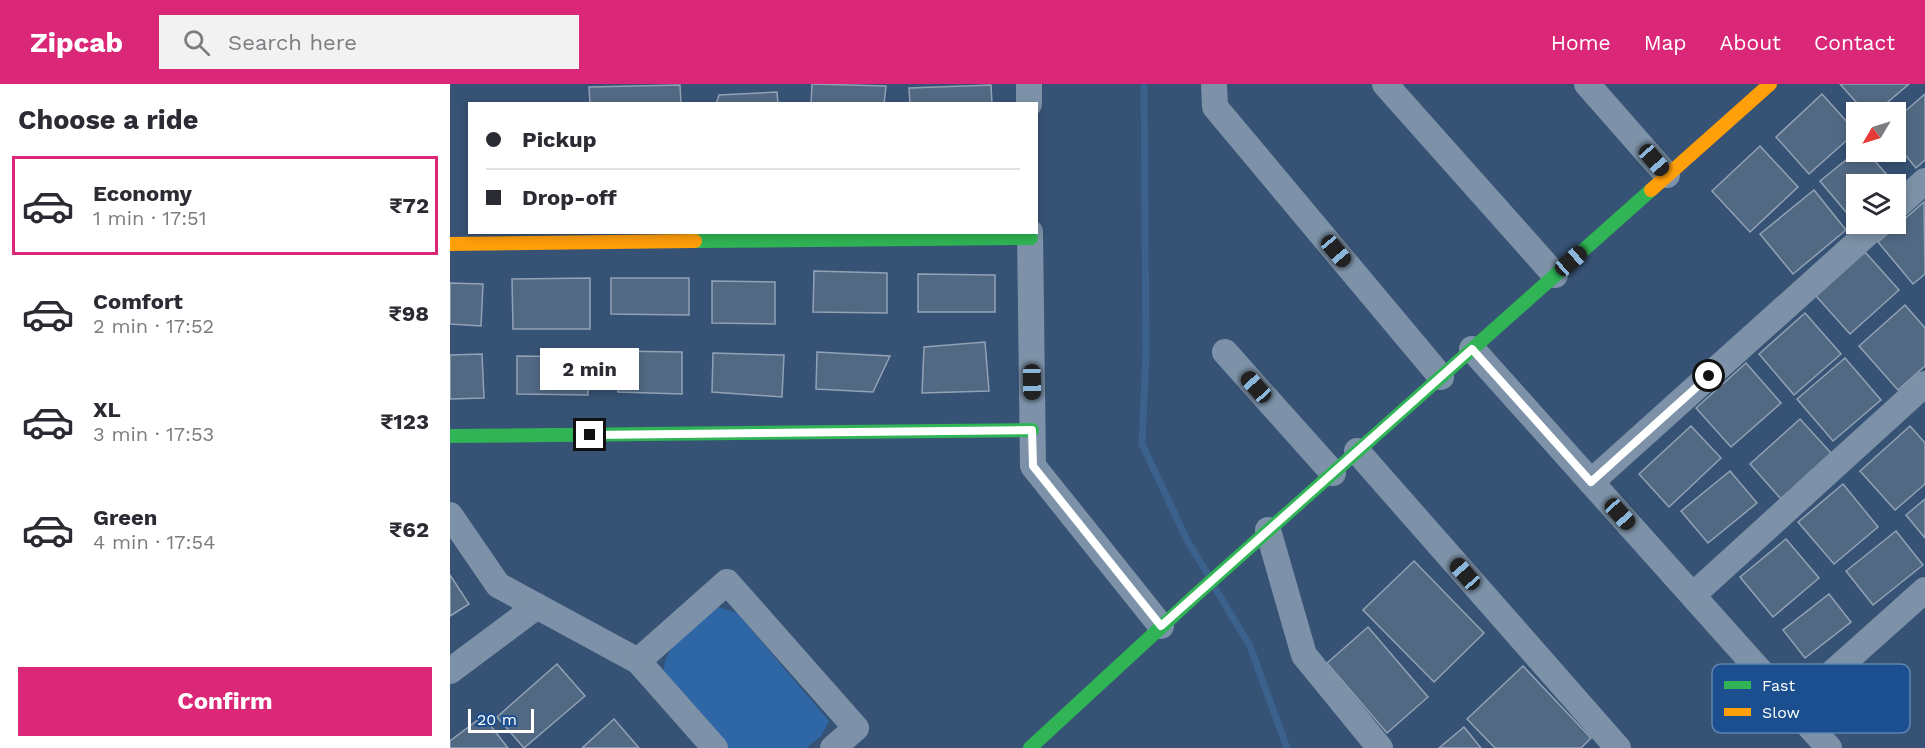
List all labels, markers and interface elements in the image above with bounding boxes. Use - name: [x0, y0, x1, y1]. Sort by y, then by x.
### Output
- search box: [159, 15, 579, 69]
- text: Zipcab: [30, 26, 123, 59]
- icon: search: [180, 26, 213, 59]
- text: Search here: [228, 30, 357, 55]
- text: Home: [1551, 30, 1611, 55]
- text: Map: [1644, 30, 1687, 55]
- text: About: [1720, 30, 1781, 55]
- text: Contact: [1814, 30, 1895, 55]
- north arrow: [1846, 102, 1906, 162]
- map controls: [1846, 102, 1906, 234]
- text: Choose a ride: [18, 104, 198, 136]
- text: Pickup: [522, 127, 597, 152]
- car: [1635, 141, 1673, 179]
- button: layers: [1846, 174, 1906, 234]
- icon: car: [21, 179, 75, 233]
- text: Economy: [93, 181, 192, 206]
- text: Drop-off: [522, 185, 617, 210]
- text: ₹72: [389, 193, 429, 218]
- text: 1 min · 17:51: [93, 206, 207, 230]
- car: [1318, 231, 1354, 271]
- car: [1552, 242, 1590, 280]
- icon: car: [21, 287, 75, 341]
- text: Comfort: [93, 289, 183, 314]
- text: ₹98: [388, 301, 429, 326]
- text: 2 min · 17:52: [93, 314, 214, 338]
- callout: 2 min: [540, 348, 640, 390]
- text: 2 min: [562, 357, 617, 381]
- route start: [1695, 362, 1722, 389]
- car: [1023, 364, 1041, 400]
- car: [1237, 368, 1275, 406]
- icon: car: [21, 395, 75, 449]
- text: XL: [93, 397, 121, 422]
- text: ₹123: [380, 409, 429, 434]
- route end: [576, 421, 603, 448]
- text: 3 min · 17:53: [93, 422, 214, 446]
- car: [1601, 495, 1639, 533]
- icon: car: [21, 503, 75, 557]
- text: Green: [93, 505, 157, 530]
- text: ₹62: [389, 517, 429, 542]
- text: 4 min · 17:54: [93, 530, 215, 554]
- car: [1446, 555, 1484, 593]
- legend: [1712, 664, 1910, 733]
- button: Confirm: [18, 667, 432, 736]
- text: Fast: [1762, 676, 1795, 695]
- text: Slow: [1762, 703, 1800, 722]
- scale bar: [468, 706, 534, 734]
- text: 20 m: [477, 710, 517, 729]

